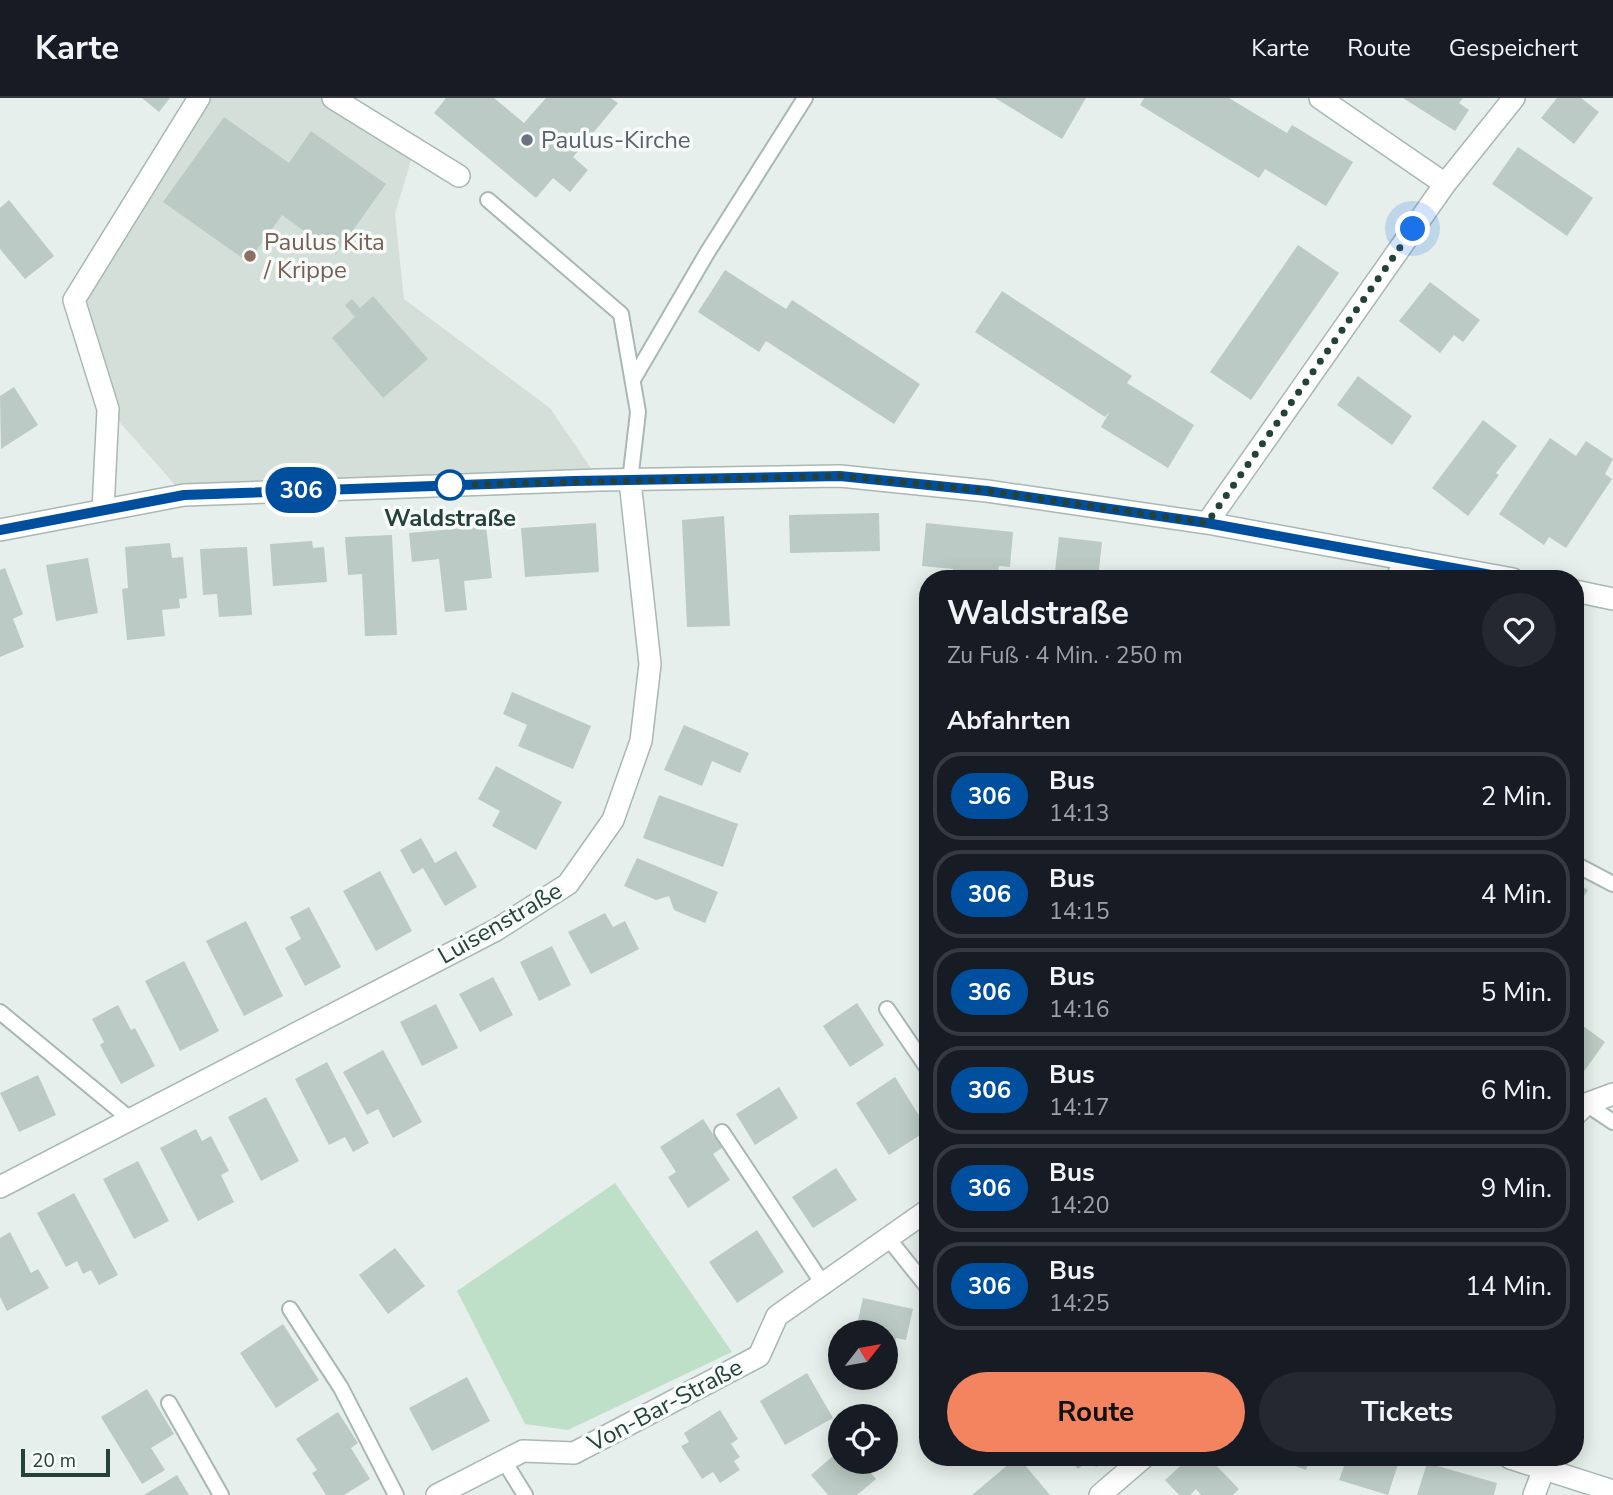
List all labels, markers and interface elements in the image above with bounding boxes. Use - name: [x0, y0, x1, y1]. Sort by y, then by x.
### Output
- text: Karte: [35, 26, 119, 71]
- text: Karte: [1251, 32, 1309, 64]
- text: Route: [1347, 32, 1411, 64]
- text: Gespeichert: [1449, 32, 1578, 64]
- place label: Paulus-Kirche: [541, 124, 691, 156]
- marker: Paulus-Kirche: [519, 132, 535, 148]
- your location: [1395, 211, 1430, 246]
- place label: Paulus Kita / Krippe: [263, 226, 385, 286]
- marker: Paulus Kita / Krippe: [242, 248, 258, 264]
- line badge: 306: [261, 467, 341, 513]
- marker: Waldstraße: [435, 470, 465, 500]
- text: 306: [279, 474, 323, 506]
- place label: Waldstraße: [384, 502, 516, 534]
- text: Waldstraße: [947, 591, 1129, 636]
- button: heart: [1482, 593, 1556, 667]
- text: Zu Fuß · 4 Min. · 250 m: [947, 640, 1183, 671]
- text: Abfahrten: [947, 703, 1071, 738]
- text: Bus: [1049, 763, 1095, 798]
- text: 2 Min.: [1481, 779, 1552, 814]
- text: 306: [968, 780, 1011, 812]
- text: 14:13: [1049, 798, 1109, 829]
- text: Bus: [1049, 861, 1095, 896]
- street label: Luisenstraße: [432, 875, 568, 971]
- text: 4 Min.: [1481, 877, 1552, 912]
- text: 306: [968, 878, 1011, 910]
- text: 14:15: [1049, 896, 1109, 927]
- text: Bus: [1049, 959, 1095, 994]
- text: 5 Min.: [1481, 975, 1552, 1010]
- text: 306: [968, 976, 1011, 1008]
- text: 14:16: [1049, 994, 1109, 1025]
- text: Bus: [1049, 1057, 1095, 1092]
- text: 6 Min.: [1481, 1073, 1552, 1108]
- text: 306: [968, 1074, 1011, 1106]
- text: 14:17: [1049, 1092, 1109, 1123]
- text: Bus: [1049, 1155, 1095, 1190]
- text: 9 Min.: [1481, 1171, 1552, 1206]
- text: 306: [968, 1172, 1011, 1204]
- text: 14:20: [1049, 1190, 1109, 1221]
- text: Bus: [1049, 1253, 1095, 1288]
- text: 14 Min.: [1465, 1269, 1552, 1304]
- text: 306: [968, 1270, 1011, 1302]
- text: 14:25: [1049, 1288, 1109, 1319]
- north arrow: [828, 1320, 898, 1390]
- map controls: [828, 1320, 898, 1474]
- street label: Von-Bar-Straße: [581, 1351, 748, 1460]
- button: Route: [947, 1372, 1245, 1452]
- button: Tickets: [1259, 1372, 1556, 1452]
- button: locate: [828, 1404, 898, 1474]
- scale bar: [21, 1446, 110, 1478]
- text: 20 m: [32, 1448, 76, 1474]

